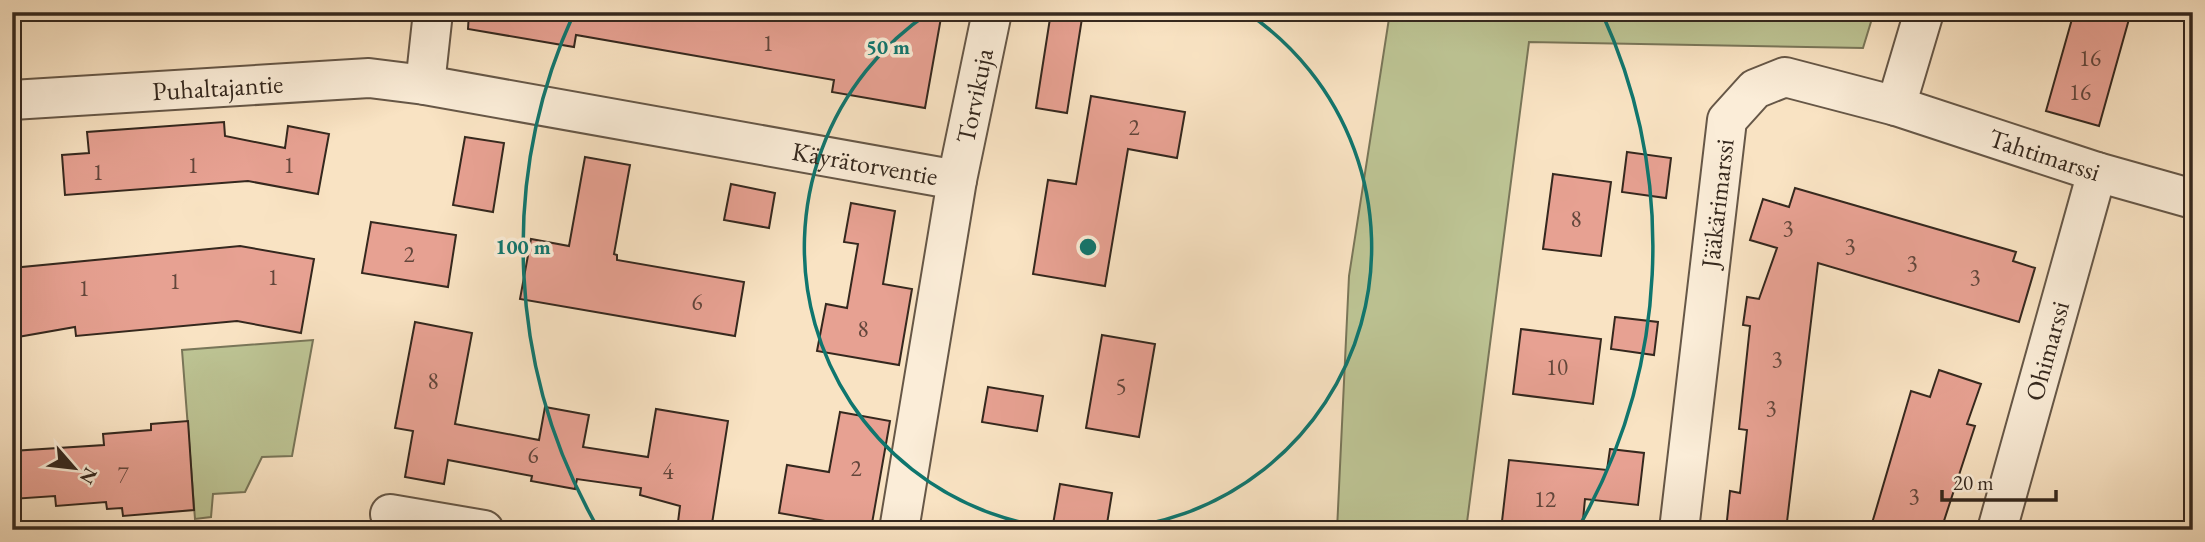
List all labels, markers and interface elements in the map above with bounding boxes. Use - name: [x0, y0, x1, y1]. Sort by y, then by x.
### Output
- house number: 1: [762, 28, 774, 58]
- text: 50 m: [866, 33, 910, 60]
- house number: 16: [2079, 43, 2101, 73]
- street label: Torvikuja: [948, 45, 1001, 146]
- street label: Puhaltajantie: [151, 66, 284, 108]
- house number: 16: [2069, 77, 2091, 107]
- house number: 2: [1128, 112, 1140, 142]
- street label: Tahtimarssi: [1984, 121, 2105, 189]
- street label: Käyrätorventie: [789, 134, 940, 193]
- street label: Jääkärimarssi: [1693, 137, 1742, 272]
- house number: 1: [187, 150, 199, 180]
- house number: 1: [283, 150, 295, 180]
- house number: 1: [92, 157, 104, 187]
- house number: 8: [1570, 204, 1582, 234]
- house number: 3: [1782, 213, 1794, 243]
- house number: 3: [1844, 231, 1856, 261]
- text: 100 m: [495, 233, 551, 260]
- centre of rings: [1076, 235, 1100, 259]
- house number: 2: [403, 239, 415, 269]
- house number: 3: [1906, 248, 1918, 278]
- house number: 1: [267, 262, 279, 292]
- house number: 3: [1969, 262, 1981, 292]
- house number: 1: [169, 266, 181, 296]
- house number: 1: [78, 273, 90, 303]
- house number: 6: [691, 287, 703, 317]
- street label: Ohimarssi: [2017, 297, 2077, 405]
- house number: 8: [857, 314, 869, 344]
- house number: 3: [1771, 344, 1783, 374]
- house number: 10: [1546, 352, 1568, 382]
- house number: 8: [427, 366, 439, 396]
- house number: 5: [1115, 371, 1127, 401]
- house number: 3: [1765, 393, 1777, 423]
- north arrow: [38, 434, 108, 504]
- house number: 6: [527, 440, 539, 470]
- house number: 2: [850, 453, 862, 483]
- house number: 4: [662, 456, 674, 486]
- scale bar: [1942, 458, 2056, 502]
- house number: 7: [117, 460, 129, 490]
- text: N: [74, 463, 103, 489]
- text: 20 m: [1953, 469, 1994, 496]
- house number: 3: [1908, 481, 1920, 511]
- house number: 12: [1534, 484, 1556, 514]

